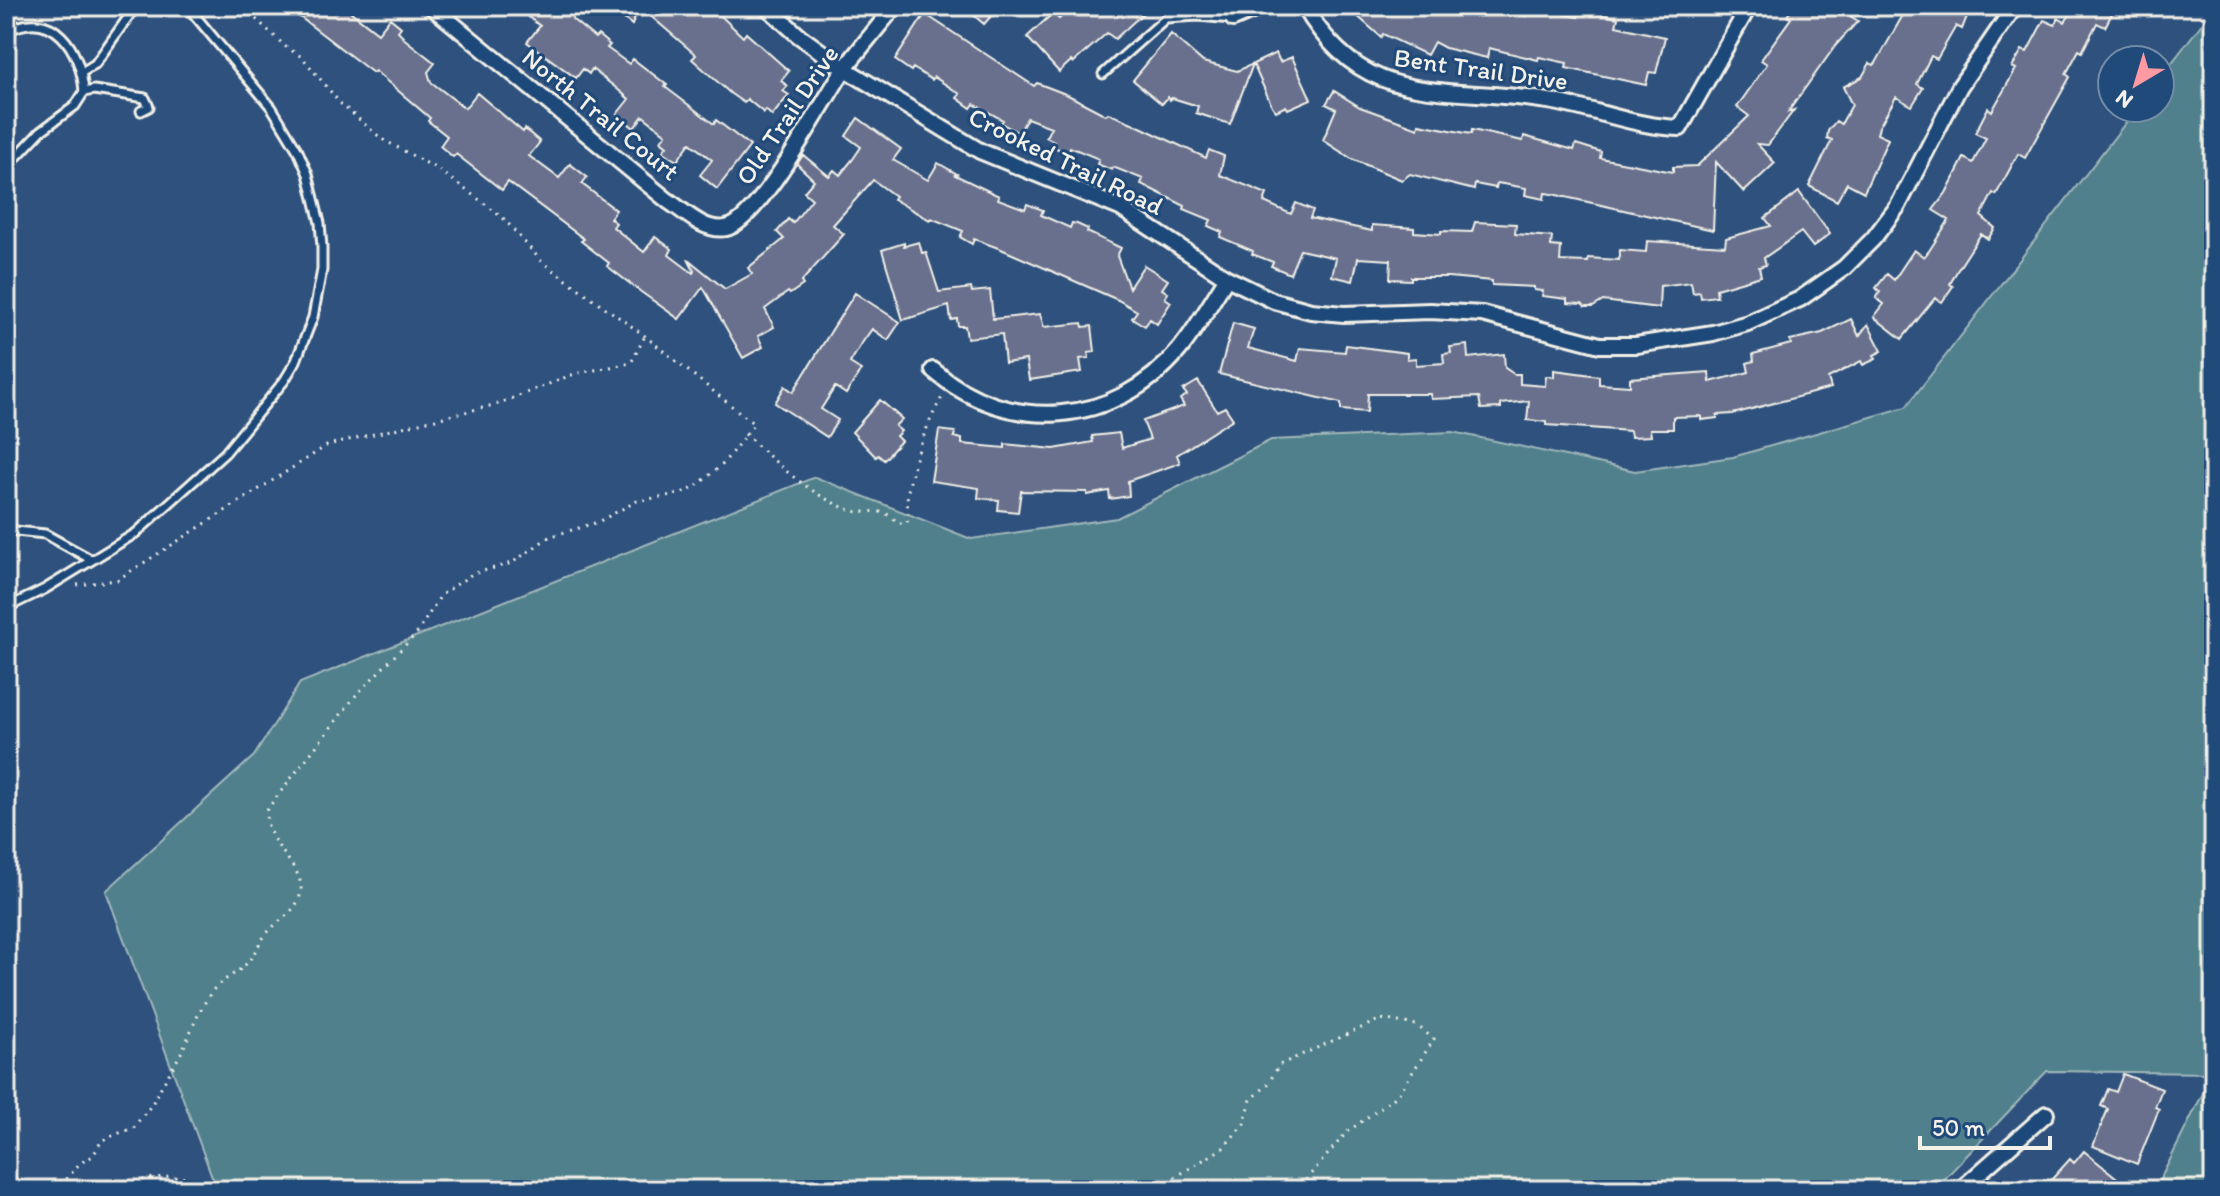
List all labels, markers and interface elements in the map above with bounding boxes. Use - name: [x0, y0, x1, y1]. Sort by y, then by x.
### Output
- street label: Old Trail Drive: [729, 39, 845, 191]
- street label: North Trail Court: [516, 41, 686, 187]
- street label: Bent Trail Drive: [1392, 41, 1570, 97]
- north arrow: [2096, 44, 2176, 124]
- text: N: [2110, 84, 2138, 115]
- street label: Crooked Trail Road: [963, 100, 1169, 222]
- scale bar: [1920, 1100, 2050, 1150]
- text: 50 m: [1932, 1113, 1985, 1142]

